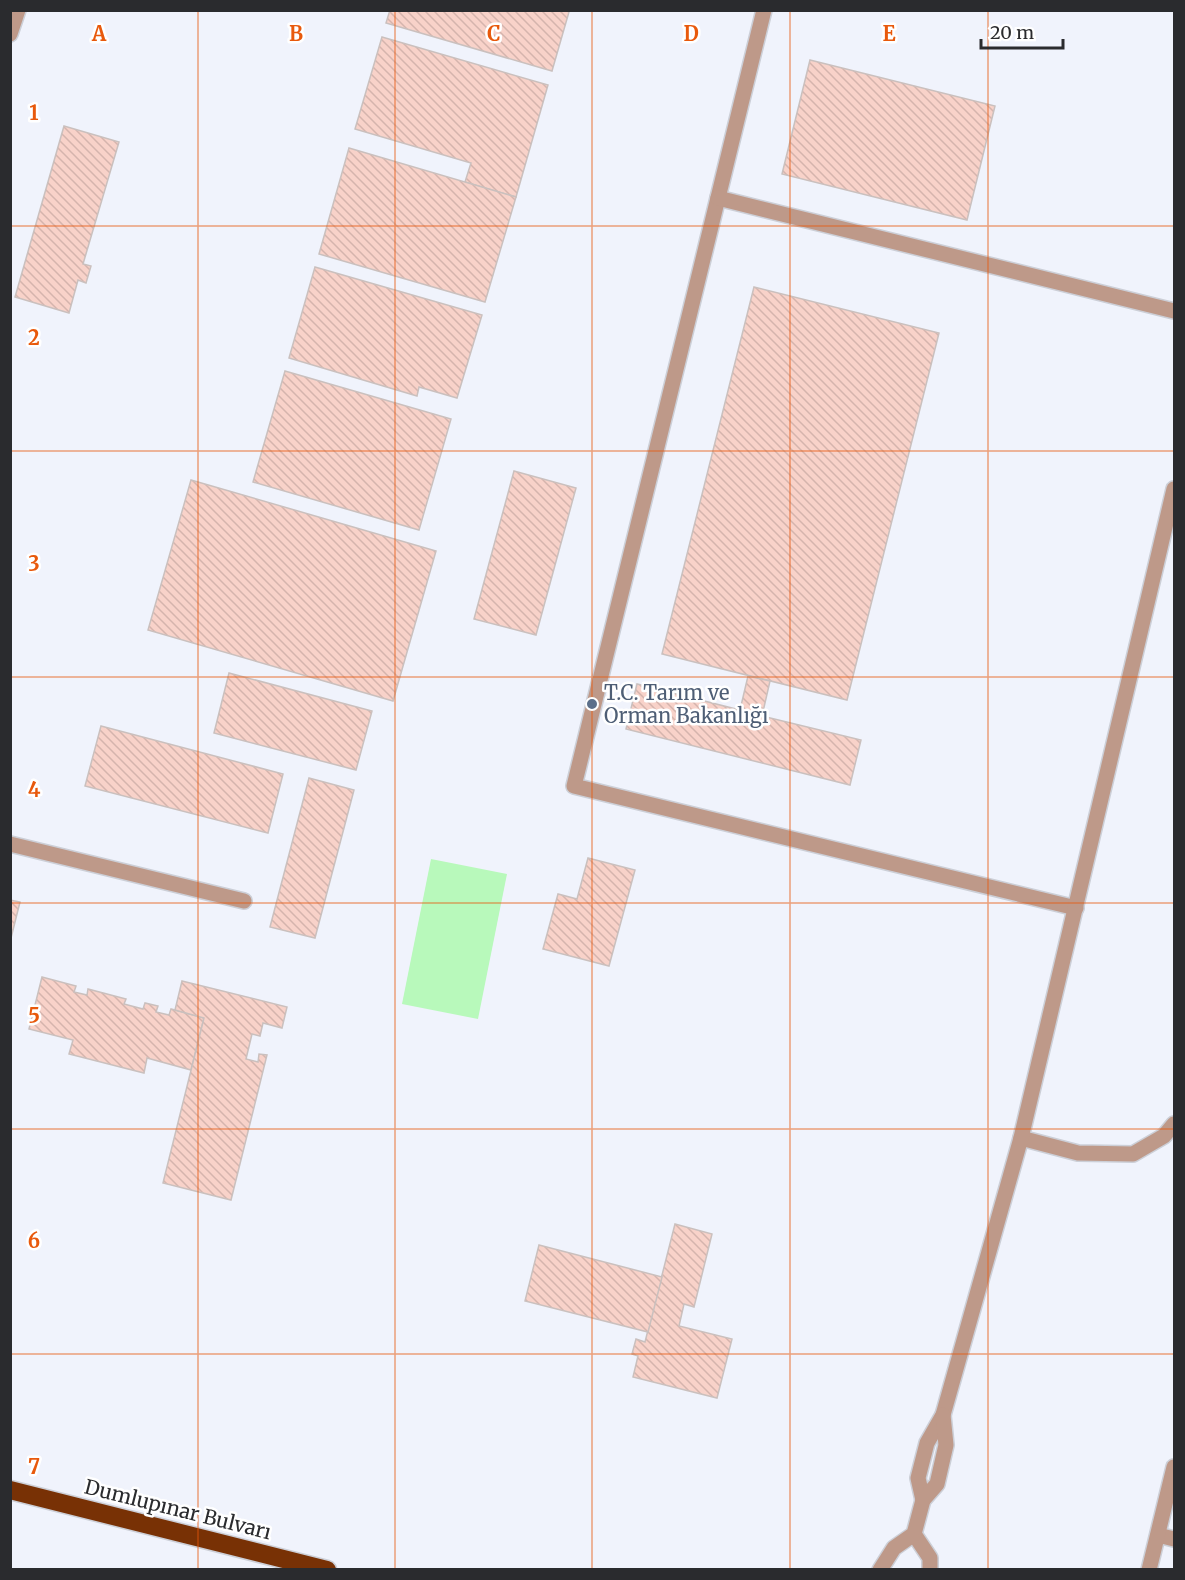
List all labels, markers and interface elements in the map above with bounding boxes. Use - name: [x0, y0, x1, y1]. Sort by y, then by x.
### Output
- scale bar: [981, 12, 1064, 50]
- text: A: [91, 21, 107, 46]
- text: B: [289, 21, 303, 46]
- text: C: [487, 21, 501, 46]
- text: D: [683, 21, 699, 46]
- text: E: [882, 21, 896, 46]
- text: 20 m: [990, 21, 1034, 44]
- text: 1: [29, 100, 39, 125]
- text: 2: [28, 325, 40, 350]
- text: 3: [28, 551, 40, 576]
- place label: T.C. Tarım ve Orman Bakanlığı: [604, 680, 769, 728]
- marker: T.C. Tarım ve Orman Bakanlığı: [585, 697, 599, 711]
- text: 4: [28, 777, 41, 802]
- text: 5: [28, 1003, 40, 1028]
- text: 6: [28, 1228, 40, 1253]
- text: 7: [28, 1454, 40, 1479]
- street label: Dumlupınar Bulvarı: [82, 1474, 274, 1544]

